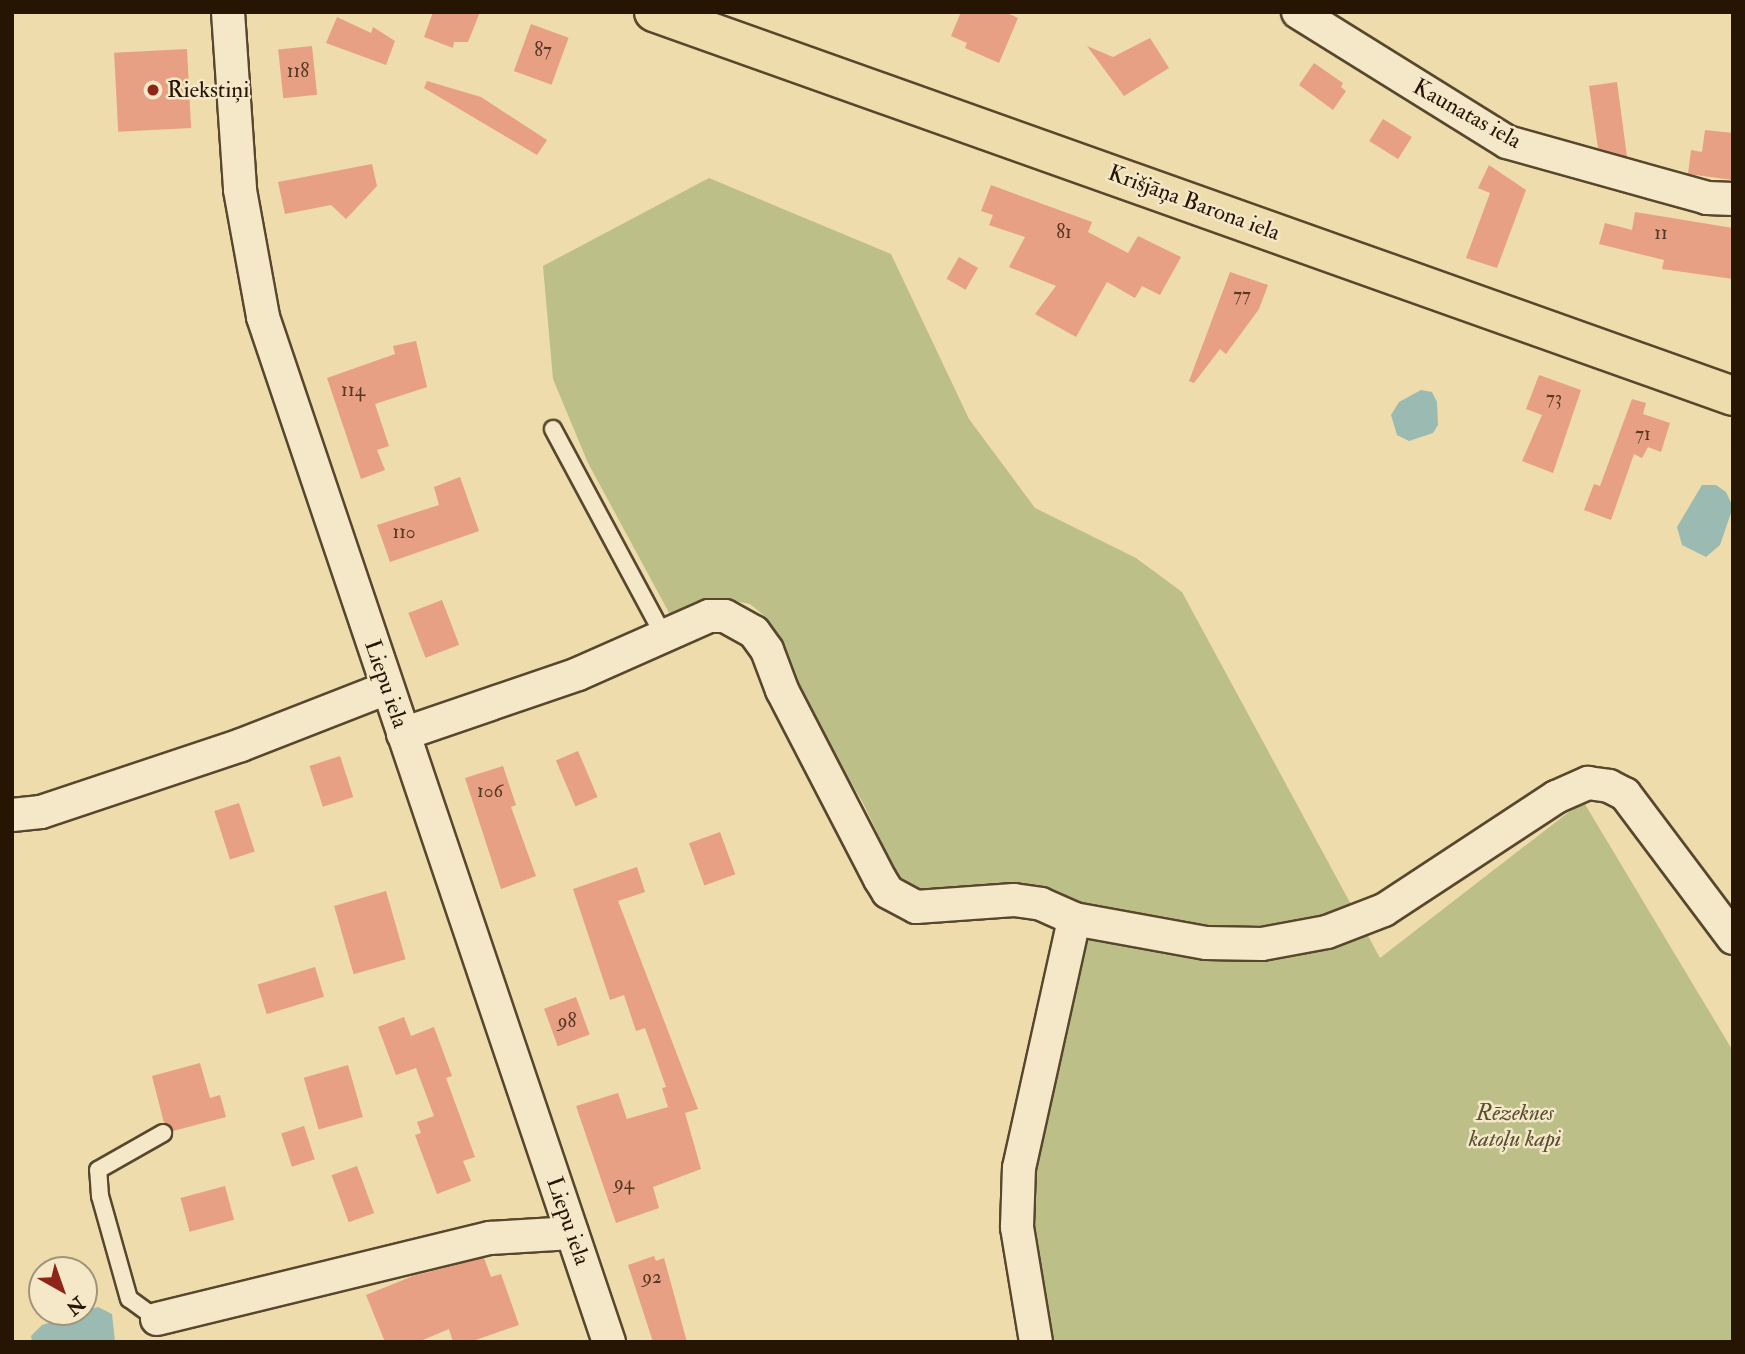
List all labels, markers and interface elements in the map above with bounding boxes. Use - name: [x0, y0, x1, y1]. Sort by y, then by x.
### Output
- house number: 87: [534, 40, 552, 62]
- house number: 118: [287, 61, 309, 83]
- street label: Kaunatas iela: [1408, 73, 1526, 155]
- place label: Riekstiņi: [167, 76, 249, 104]
- marker: Riekstiņi: [145, 82, 161, 98]
- street label: Krišjāņa Barona iela: [1104, 159, 1284, 247]
- house number: 81: [1056, 222, 1072, 244]
- house number: 11: [1654, 223, 1668, 245]
- house number: 77: [1233, 285, 1251, 307]
- house number: 114: [341, 380, 365, 402]
- house number: 73: [1546, 388, 1562, 410]
- house number: 71: [1635, 424, 1651, 446]
- house number: 110: [392, 522, 416, 544]
- street label: Liepu iela: [358, 636, 414, 732]
- house number: 106: [477, 781, 503, 803]
- house number: 98: [558, 1011, 576, 1033]
- park label: Rēzeknes katoļu kapi: [1469, 1099, 1561, 1153]
- street label: Liepu iela: [540, 1173, 596, 1269]
- house number: 94: [614, 1173, 634, 1195]
- north arrow: [28, 1256, 98, 1326]
- house number: 92: [642, 1267, 662, 1289]
- text: N: [61, 1291, 89, 1320]

